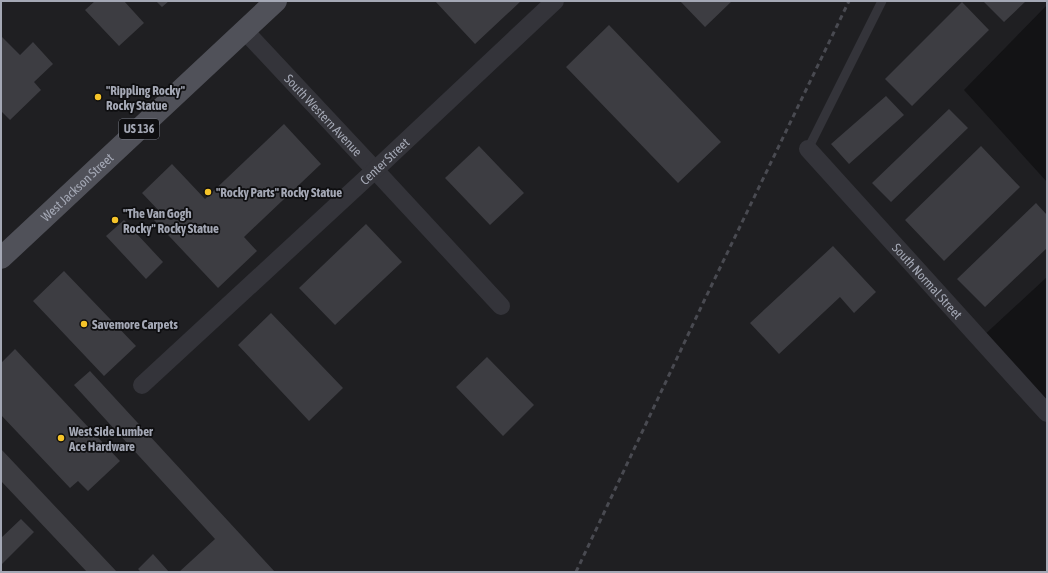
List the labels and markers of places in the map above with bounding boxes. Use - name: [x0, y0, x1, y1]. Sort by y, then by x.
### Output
- place label: "Rippling Rocky" Rocky Statue: [106, 83, 186, 113]
- marker: "Rippling Rocky" Rocky Statue: [93, 92, 103, 102]
- place label: "Rocky Parts" Rocky Statue: [216, 185, 342, 200]
- marker: "Rocky Parts" Rocky Statue: [203, 187, 213, 197]
- place label: "The Van Gogh Rocky" Rocky Statue: [123, 206, 219, 236]
- marker: "The Van Gogh Rocky" Rocky Statue: [110, 215, 120, 225]
- place label: Savemore Carpets: [92, 317, 178, 332]
- marker: Savemore Carpets: [79, 319, 89, 329]
- place label: West Side Lumber Ace Hardware: [68, 424, 154, 454]
- marker: West Side Lumber Ace Hardware: [56, 433, 66, 443]

